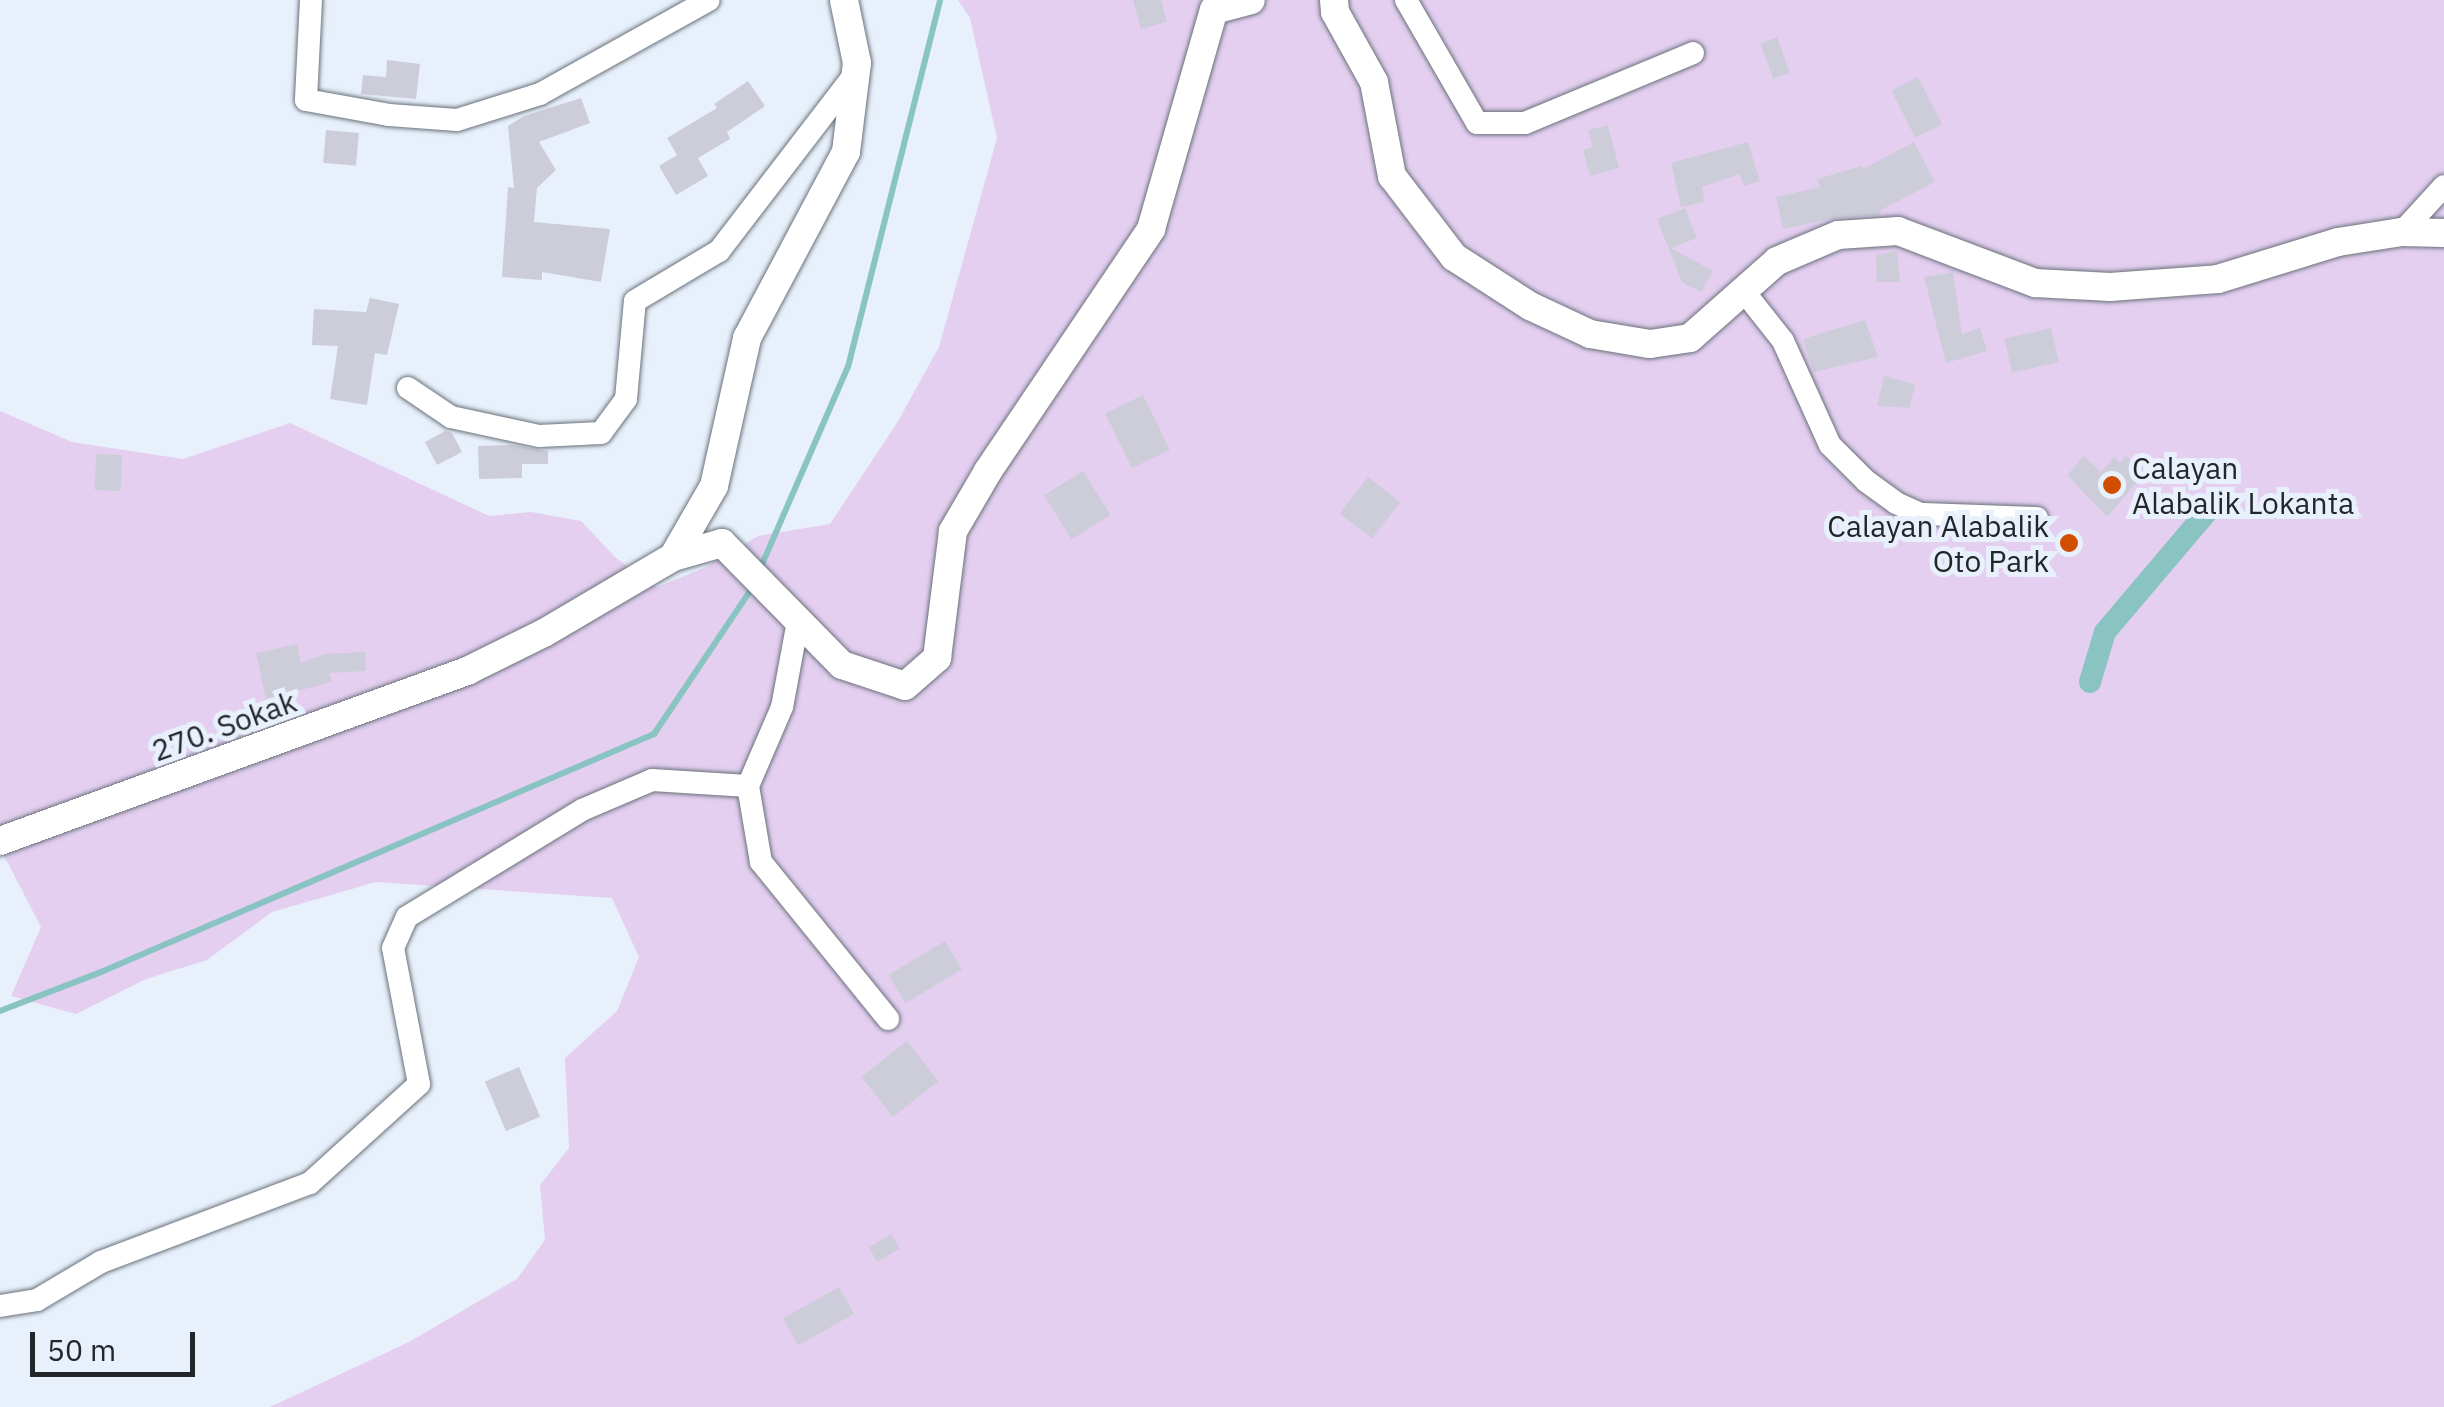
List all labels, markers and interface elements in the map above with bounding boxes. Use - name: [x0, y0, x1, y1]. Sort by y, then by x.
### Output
- place label: Calayan Alabalik Lokanta: [2132, 450, 2354, 520]
- marker: Calayan Alabalik Lokanta: [2101, 474, 2123, 496]
- place label: Calayan Alabalik Oto Park: [1827, 508, 2049, 578]
- marker: Calayan Alabalik Oto Park: [2058, 532, 2080, 554]
- street label: 270. Sokak: [147, 683, 301, 769]
- scale bar: [35, 1312, 200, 1374]
- text: 50 m: [47, 1330, 116, 1369]

